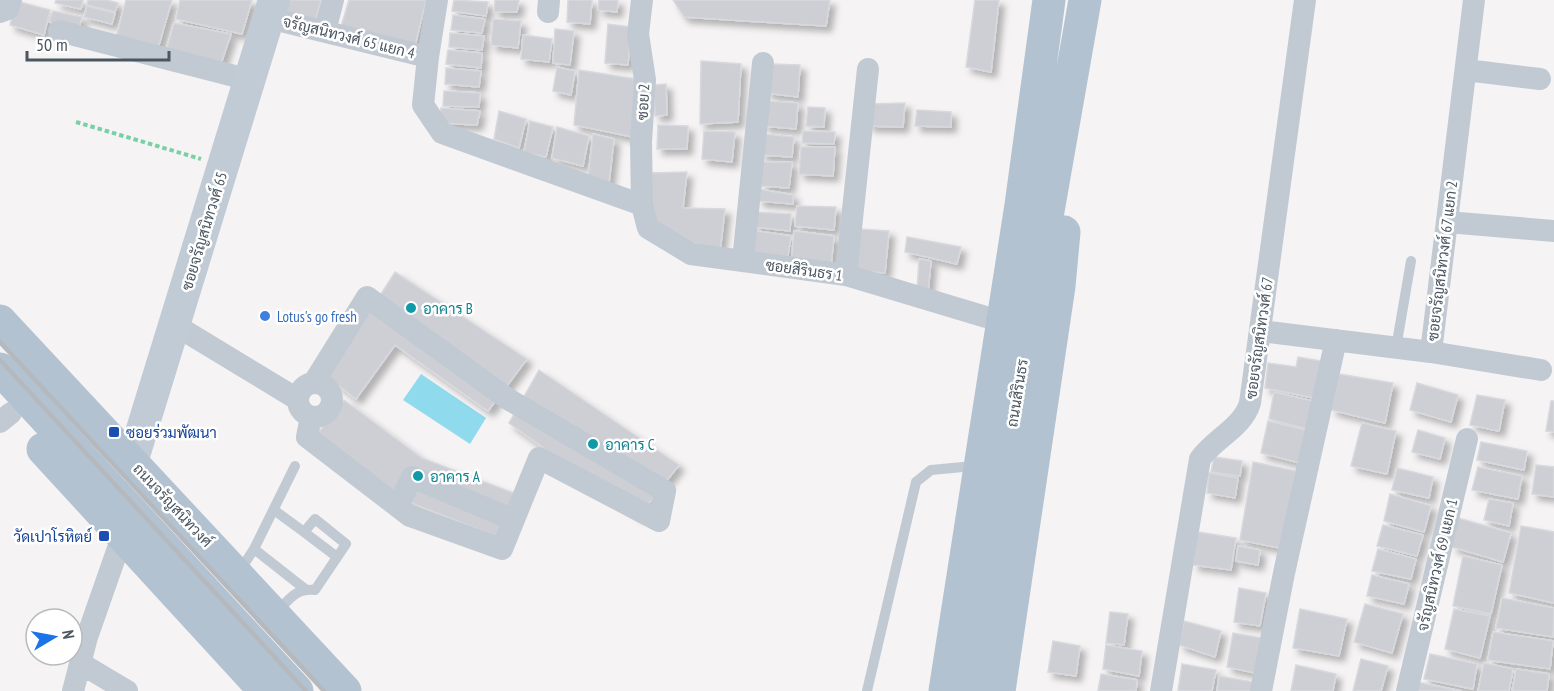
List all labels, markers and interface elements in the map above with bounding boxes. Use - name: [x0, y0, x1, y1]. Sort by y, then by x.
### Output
- street label: จรัญสนิทวงศ์ 65 แยก 4: [281, 11, 417, 63]
- scale bar: [27, 24, 170, 62]
- text: 50 m: [36, 33, 68, 56]
- street label: ซอย 2: [633, 83, 653, 121]
- street label: ซอยจรัญสนิทวงศ์ 65: [177, 169, 231, 293]
- street label: ซอยจรัญสนิทวงศ์ 67 แยก 2: [1423, 180, 1461, 342]
- street label: ซอยสิรินธร 1: [764, 255, 844, 285]
- street label: ซอยจรัญสนิทวงศ์ 67: [1241, 276, 1277, 400]
- place label: อาคาร B: [423, 299, 473, 318]
- marker: อาคาร B: [404, 301, 418, 315]
- place label: Lotus's go fresh: [277, 307, 357, 326]
- marker: Lotus's go fresh: [258, 309, 272, 323]
- street label: ถนนสิรินธร: [1002, 358, 1032, 428]
- place label: ซอยร่วมพัฒนา: [126, 423, 217, 442]
- marker: ซอยร่วมพัฒนา: [107, 425, 121, 439]
- place label: อาคาร C: [605, 435, 655, 454]
- marker: อาคาร C: [586, 437, 600, 451]
- street label: ถนนจรัญสนิทวงศ์: [129, 459, 217, 551]
- place label: อาคาร A: [430, 467, 481, 486]
- marker: อาคาร A: [411, 469, 425, 483]
- street label: จรัญสนิทวงศ์ 69 แยก 1: [1413, 497, 1461, 633]
- place label: วัดเปาโรหิตย์: [14, 527, 92, 546]
- marker: วัดเปาโรหิตย์: [97, 529, 111, 543]
- north arrow: [24, 607, 84, 667]
- text: N: [58, 628, 79, 640]

